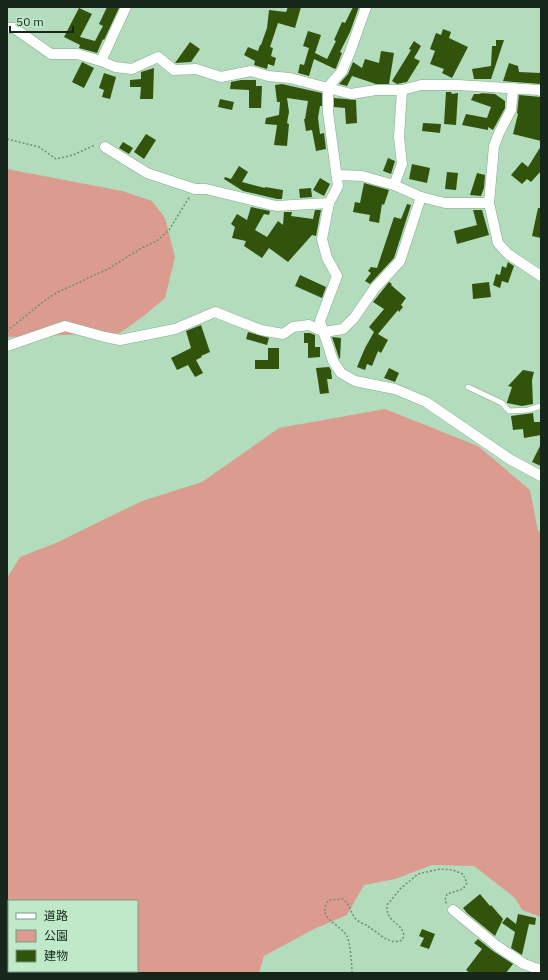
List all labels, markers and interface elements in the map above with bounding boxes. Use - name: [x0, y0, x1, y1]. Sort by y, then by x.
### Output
- scale bar: [10, 8, 73, 34]
- text: 50 m: [16, 14, 44, 29]
- legend: [8, 900, 138, 972]
- text: 道路: [44, 908, 68, 923]
- text: 公園: [44, 928, 68, 943]
- text: 建物: [44, 948, 68, 963]

